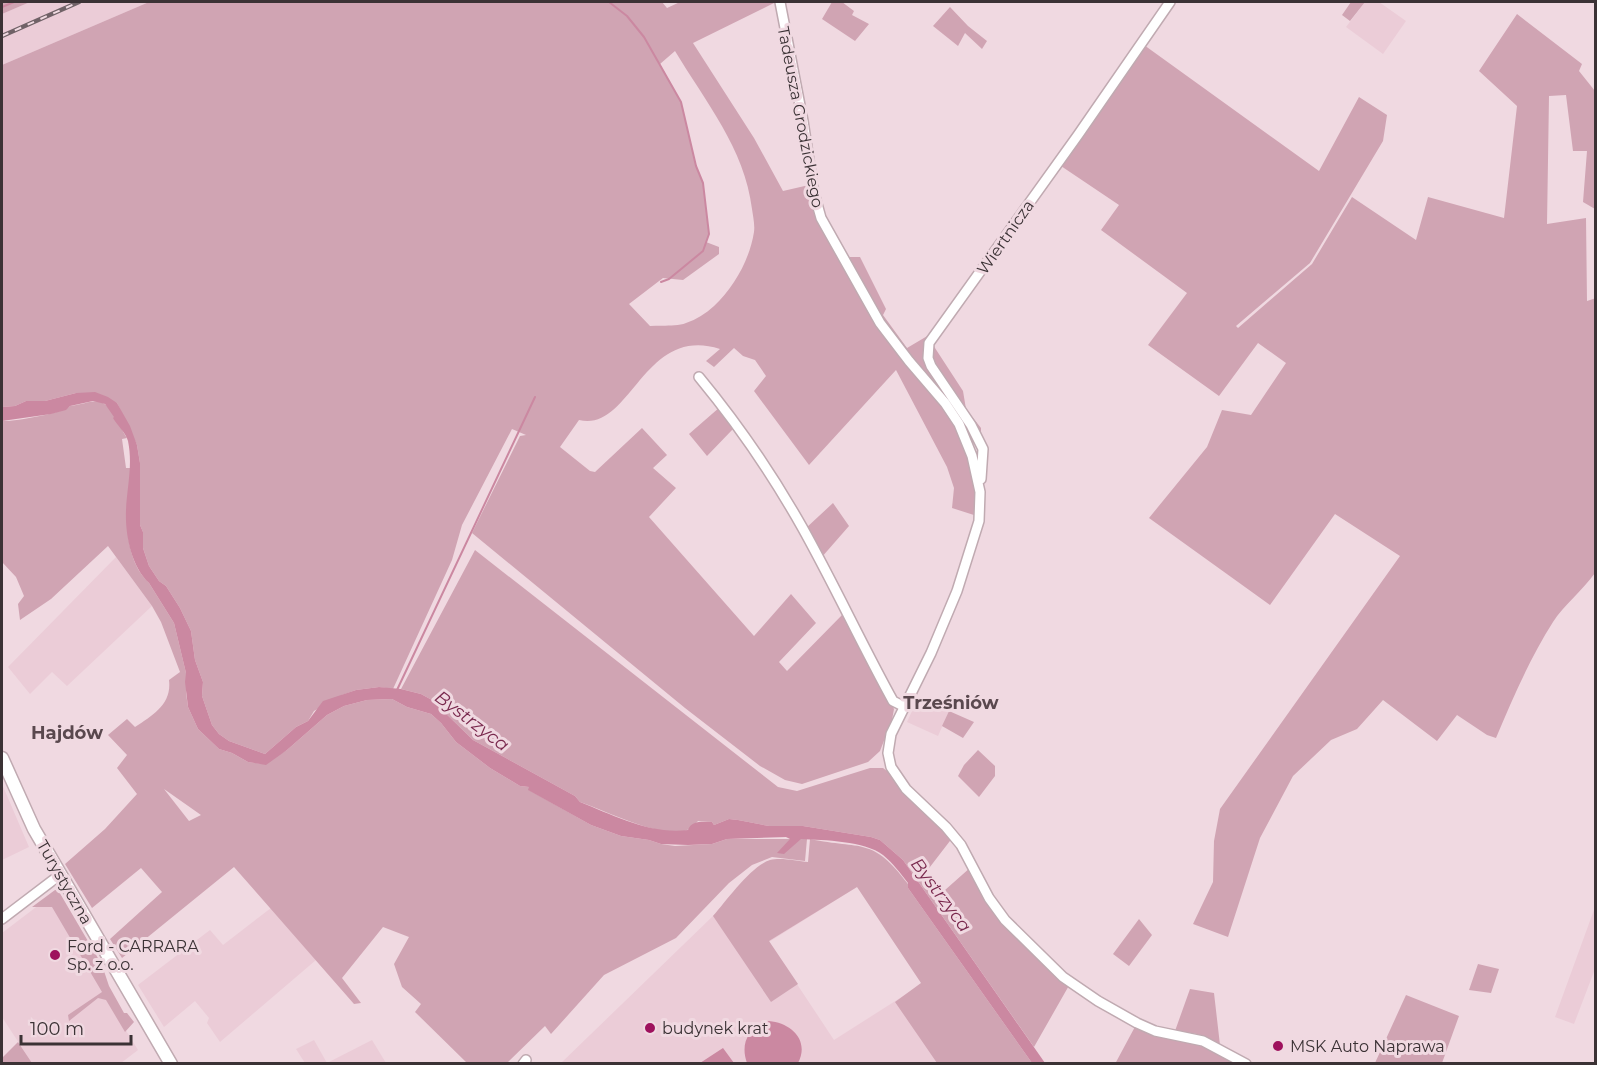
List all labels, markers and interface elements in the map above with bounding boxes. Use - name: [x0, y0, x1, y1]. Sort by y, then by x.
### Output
- street label: Tadeusza Grodzickiego: [774, 25, 827, 209]
- street label: Wiertnicza: [973, 197, 1038, 278]
- water label: Bystrzyca: [431, 686, 513, 756]
- district label: Trześniów: [903, 692, 999, 714]
- district label: Hajdów: [31, 722, 103, 744]
- street label: Turystyczna: [33, 837, 96, 928]
- water label: Bystrzyca: [906, 854, 976, 936]
- place label: Ford - CARRARA Sp. z o.o.: [67, 937, 199, 974]
- marker: Ford - CARRARA Sp. z o.o.: [48, 948, 62, 962]
- scale bar: [21, 1008, 130, 1046]
- text: 100 m: [30, 1018, 84, 1040]
- place label: budynek krat: [662, 1019, 769, 1038]
- marker: budynek krat: [643, 1021, 657, 1035]
- place label: MSK Auto Naprawa: [1290, 1037, 1445, 1056]
- marker: MSK Auto Naprawa: [1271, 1039, 1285, 1053]

